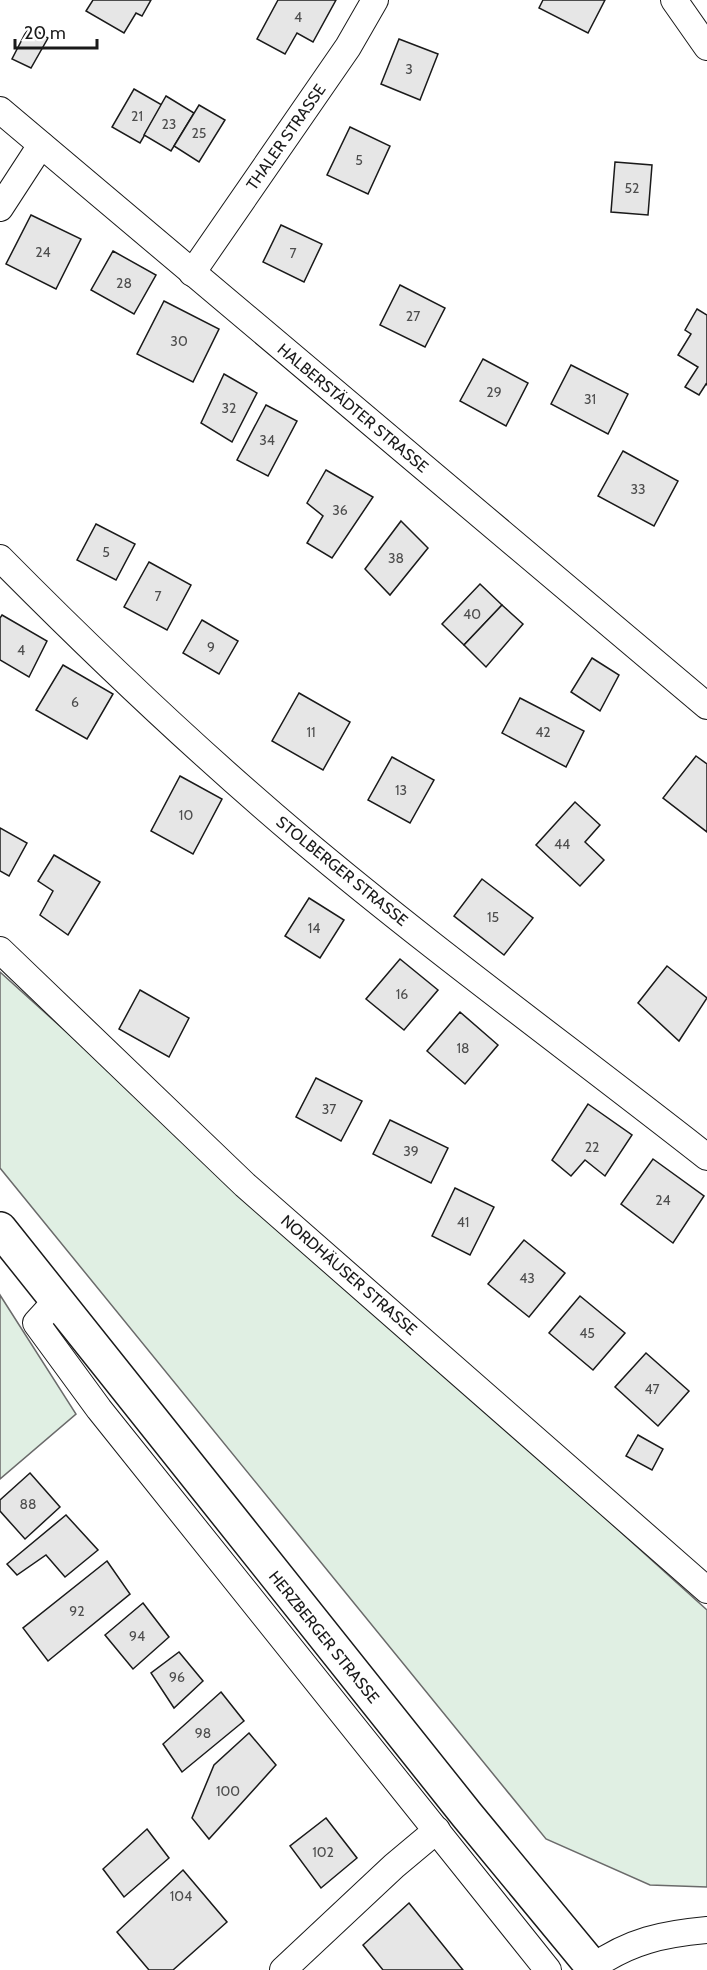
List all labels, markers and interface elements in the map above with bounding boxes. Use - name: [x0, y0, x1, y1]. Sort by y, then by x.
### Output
- house number: 4: [294, 8, 302, 26]
- scale bar: [15, 12, 98, 50]
- text: 20 m: [24, 22, 66, 44]
- house number: 3: [405, 60, 413, 78]
- street label: THALER STRASSE: [242, 80, 330, 194]
- house number: 21: [131, 107, 143, 125]
- house number: 23: [162, 115, 176, 133]
- house number: 25: [192, 124, 206, 142]
- house number: 5: [355, 151, 363, 169]
- house number: 52: [625, 179, 639, 197]
- house number: 24: [35, 243, 51, 261]
- house number: 7: [289, 244, 297, 262]
- house number: 28: [116, 274, 132, 292]
- house number: 27: [406, 307, 420, 325]
- house number: 30: [170, 332, 188, 350]
- street label: HALBERSTÄDTER STRASSE: [274, 339, 432, 477]
- house number: 29: [486, 383, 502, 401]
- house number: 31: [584, 390, 596, 408]
- house number: 32: [222, 399, 236, 417]
- house number: 34: [259, 431, 275, 449]
- house number: 33: [630, 480, 646, 498]
- house number: 36: [332, 501, 348, 519]
- house number: 5: [102, 543, 110, 561]
- house number: 38: [388, 549, 404, 567]
- house number: 7: [154, 587, 162, 605]
- house number: 40: [463, 605, 481, 623]
- house number: 9: [207, 638, 215, 656]
- house number: 4: [17, 641, 25, 659]
- house number: 6: [71, 693, 79, 711]
- house number: 11: [306, 723, 316, 741]
- house number: 42: [535, 723, 551, 741]
- house number: 13: [395, 781, 407, 799]
- house number: 10: [179, 806, 193, 824]
- street label: STOLBERGER STRASSE: [272, 812, 412, 930]
- house number: 44: [554, 835, 570, 853]
- house number: 15: [487, 908, 499, 926]
- house number: 14: [308, 919, 320, 937]
- house number: 16: [396, 985, 408, 1003]
- house number: 18: [456, 1039, 470, 1057]
- house number: 37: [322, 1100, 336, 1118]
- house number: 22: [585, 1138, 599, 1156]
- house number: 39: [403, 1142, 419, 1160]
- house number: 24: [655, 1191, 671, 1209]
- street label: NORDHÄUSER STRASSE: [277, 1211, 421, 1339]
- house number: 41: [457, 1213, 469, 1231]
- house number: 43: [519, 1269, 535, 1287]
- house number: 45: [579, 1324, 595, 1342]
- house number: 47: [644, 1380, 660, 1398]
- house number: 88: [20, 1495, 36, 1513]
- street label: HERZBERGER STRASSE: [265, 1567, 383, 1707]
- house number: 92: [69, 1602, 85, 1620]
- house number: 94: [129, 1627, 145, 1645]
- house number: 96: [169, 1668, 185, 1686]
- house number: 98: [195, 1724, 211, 1742]
- house number: 100: [216, 1782, 240, 1800]
- house number: 102: [312, 1843, 334, 1861]
- house number: 104: [170, 1887, 192, 1905]

